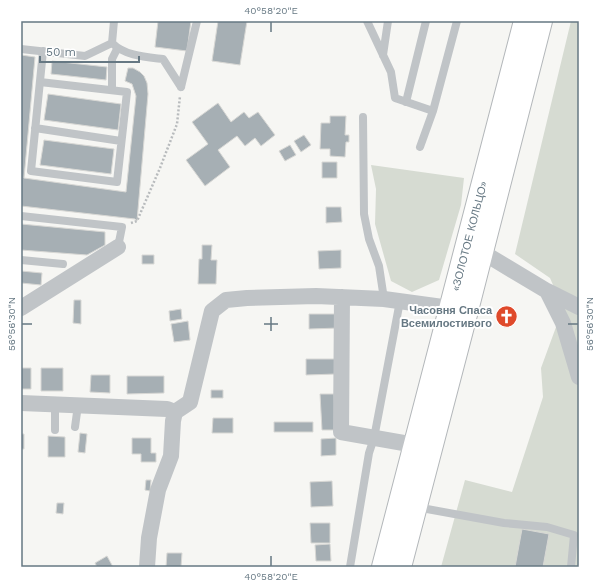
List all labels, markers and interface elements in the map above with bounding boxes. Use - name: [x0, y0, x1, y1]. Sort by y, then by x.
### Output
- text: 40°58'20"E: [244, 5, 298, 16]
- scale bar: [40, 38, 139, 64]
- text: 50 m: [46, 45, 76, 59]
- street label: «ЗОЛОТОЕ КОЛЬЦО»: [449, 180, 490, 292]
- text: 56°56'30"N: [6, 297, 17, 351]
- text: 56°56'30"N: [584, 297, 595, 351]
- church icon: Часовня Спаса Всемилостивого: [494, 303, 520, 329]
- place label: Часовня Спаса Всемилостивого: [401, 304, 493, 330]
- text: 40°58'20"E: [244, 571, 298, 582]

